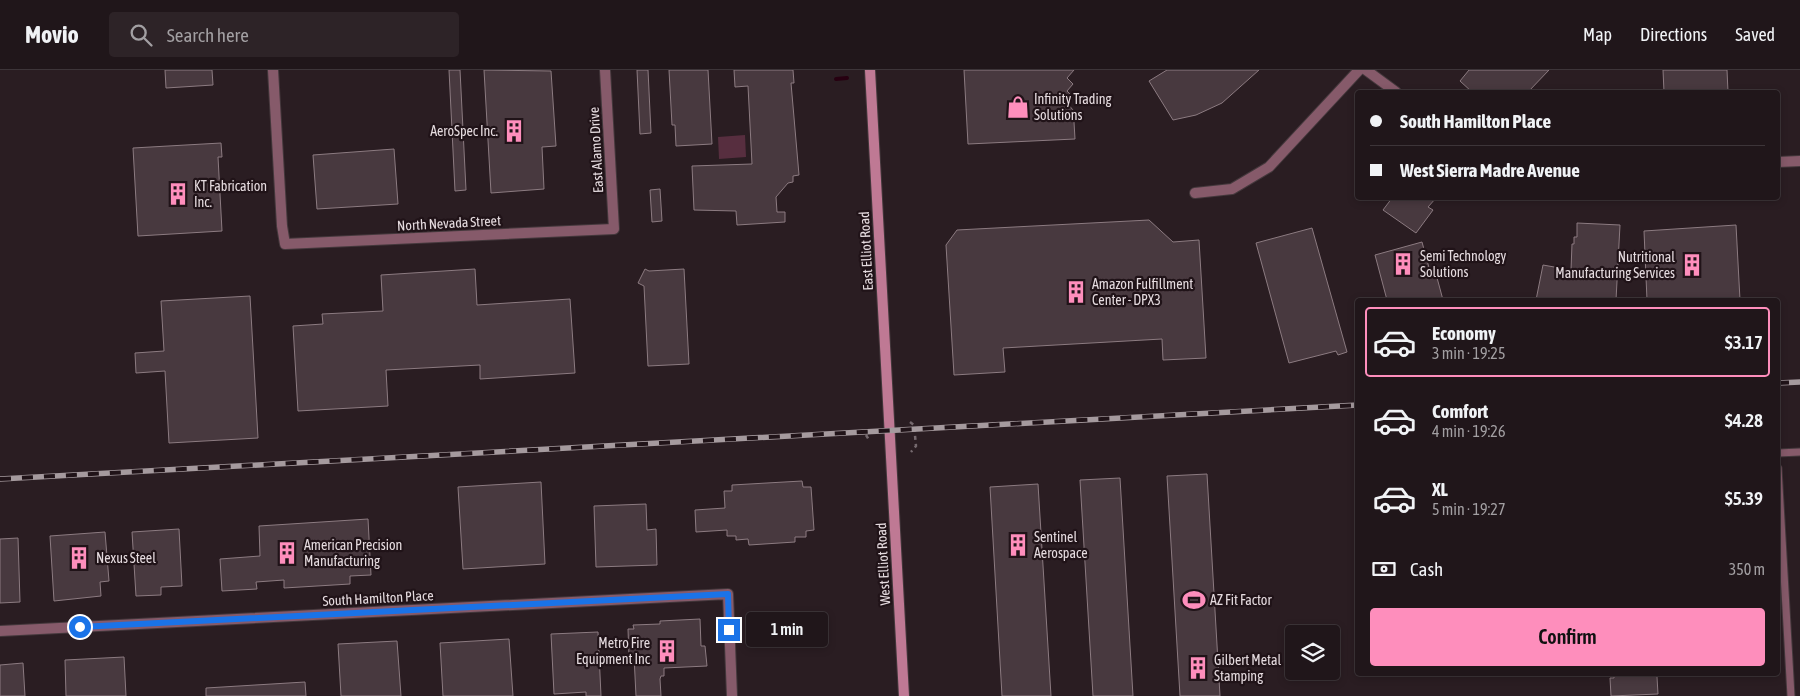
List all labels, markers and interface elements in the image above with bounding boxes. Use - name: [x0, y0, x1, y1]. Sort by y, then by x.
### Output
- search box: [109, 12, 459, 57]
- text: Movio: [25, 21, 79, 48]
- icon: search: [127, 21, 155, 49]
- text: Search here: [167, 24, 249, 46]
- text: Map: [1583, 24, 1612, 45]
- text: Directions: [1640, 24, 1707, 45]
- text: Saved: [1735, 24, 1775, 45]
- place label: Infinity Trading Solutions: [1034, 91, 1112, 123]
- shop icon: Infinity Trading Solutions: [1005, 94, 1031, 120]
- street label: East Alamo Drive: [586, 107, 606, 193]
- text: South Hamilton Place: [1400, 110, 1551, 132]
- building icon: AeroSpec Inc.: [501, 118, 527, 144]
- place label: AeroSpec Inc.: [430, 123, 498, 139]
- text: West Sierra Madre Avenue: [1400, 159, 1580, 181]
- place label: KT Fabrication Inc.: [194, 178, 267, 210]
- building icon: KT Fabrication Inc.: [165, 181, 191, 207]
- street label: East Elliot Road: [856, 211, 876, 291]
- street label: North Nevada Street: [397, 212, 501, 234]
- place label: Semi Technology Solutions: [1420, 248, 1507, 280]
- place label: Nutritional Manufacturing Services: [1555, 249, 1675, 281]
- building icon: Semi Technology Solutions: [1390, 251, 1416, 277]
- building icon: Nutritional Manufacturing Services: [1679, 252, 1705, 278]
- place label: Amazon Fulfillment Center - DPX3: [1092, 276, 1193, 308]
- building icon: Amazon Fulfillment Center - DPX3: [1063, 279, 1089, 305]
- icon: car: [1372, 320, 1417, 365]
- text: Economy: [1432, 322, 1496, 344]
- text: $3.17: [1725, 331, 1763, 353]
- text: 3 min · 19:25: [1432, 344, 1505, 362]
- icon: car: [1372, 398, 1417, 443]
- text: Comfort: [1432, 400, 1488, 422]
- text: $4.28: [1725, 409, 1763, 431]
- text: 4 min · 19:26: [1432, 422, 1505, 440]
- icon: car: [1372, 476, 1417, 521]
- text: XL: [1432, 478, 1448, 500]
- text: $5.39: [1725, 487, 1763, 509]
- text: 5 min · 19:27: [1432, 500, 1505, 518]
- street label: West Elliot Road: [873, 522, 893, 606]
- place label: Sentinel Aerospace: [1034, 529, 1088, 561]
- building icon: Sentinel Aerospace: [1005, 532, 1031, 558]
- place label: American Precision Manufacturing: [304, 537, 402, 569]
- building icon: American Precision Manufacturing: [274, 540, 300, 566]
- building icon: Nexus Steel: [66, 545, 92, 571]
- place label: Nexus Steel: [96, 550, 156, 566]
- icon: cash: [1370, 555, 1398, 583]
- text: Cash: [1410, 558, 1443, 580]
- text: 350 m: [1729, 560, 1765, 578]
- street label: South Hamilton Place: [322, 587, 434, 609]
- sports icon: AZ Fit Factor: [1181, 587, 1207, 613]
- place label: AZ Fit Factor: [1210, 592, 1272, 608]
- button: Confirm: [1370, 608, 1765, 666]
- callout: 1 min: [746, 612, 829, 648]
- route start: [69, 616, 91, 638]
- route end: [718, 619, 740, 641]
- text: 1 min: [771, 620, 803, 638]
- map controls: [1285, 625, 1340, 680]
- button: layers: [1285, 625, 1340, 680]
- place label: Metro Fire Equipment Inc: [576, 635, 651, 667]
- building icon: Metro Fire Equipment Inc: [654, 638, 680, 664]
- place label: Gilbert Metal Stamping: [1214, 652, 1282, 684]
- building icon: Gilbert Metal Stamping: [1185, 655, 1211, 681]

